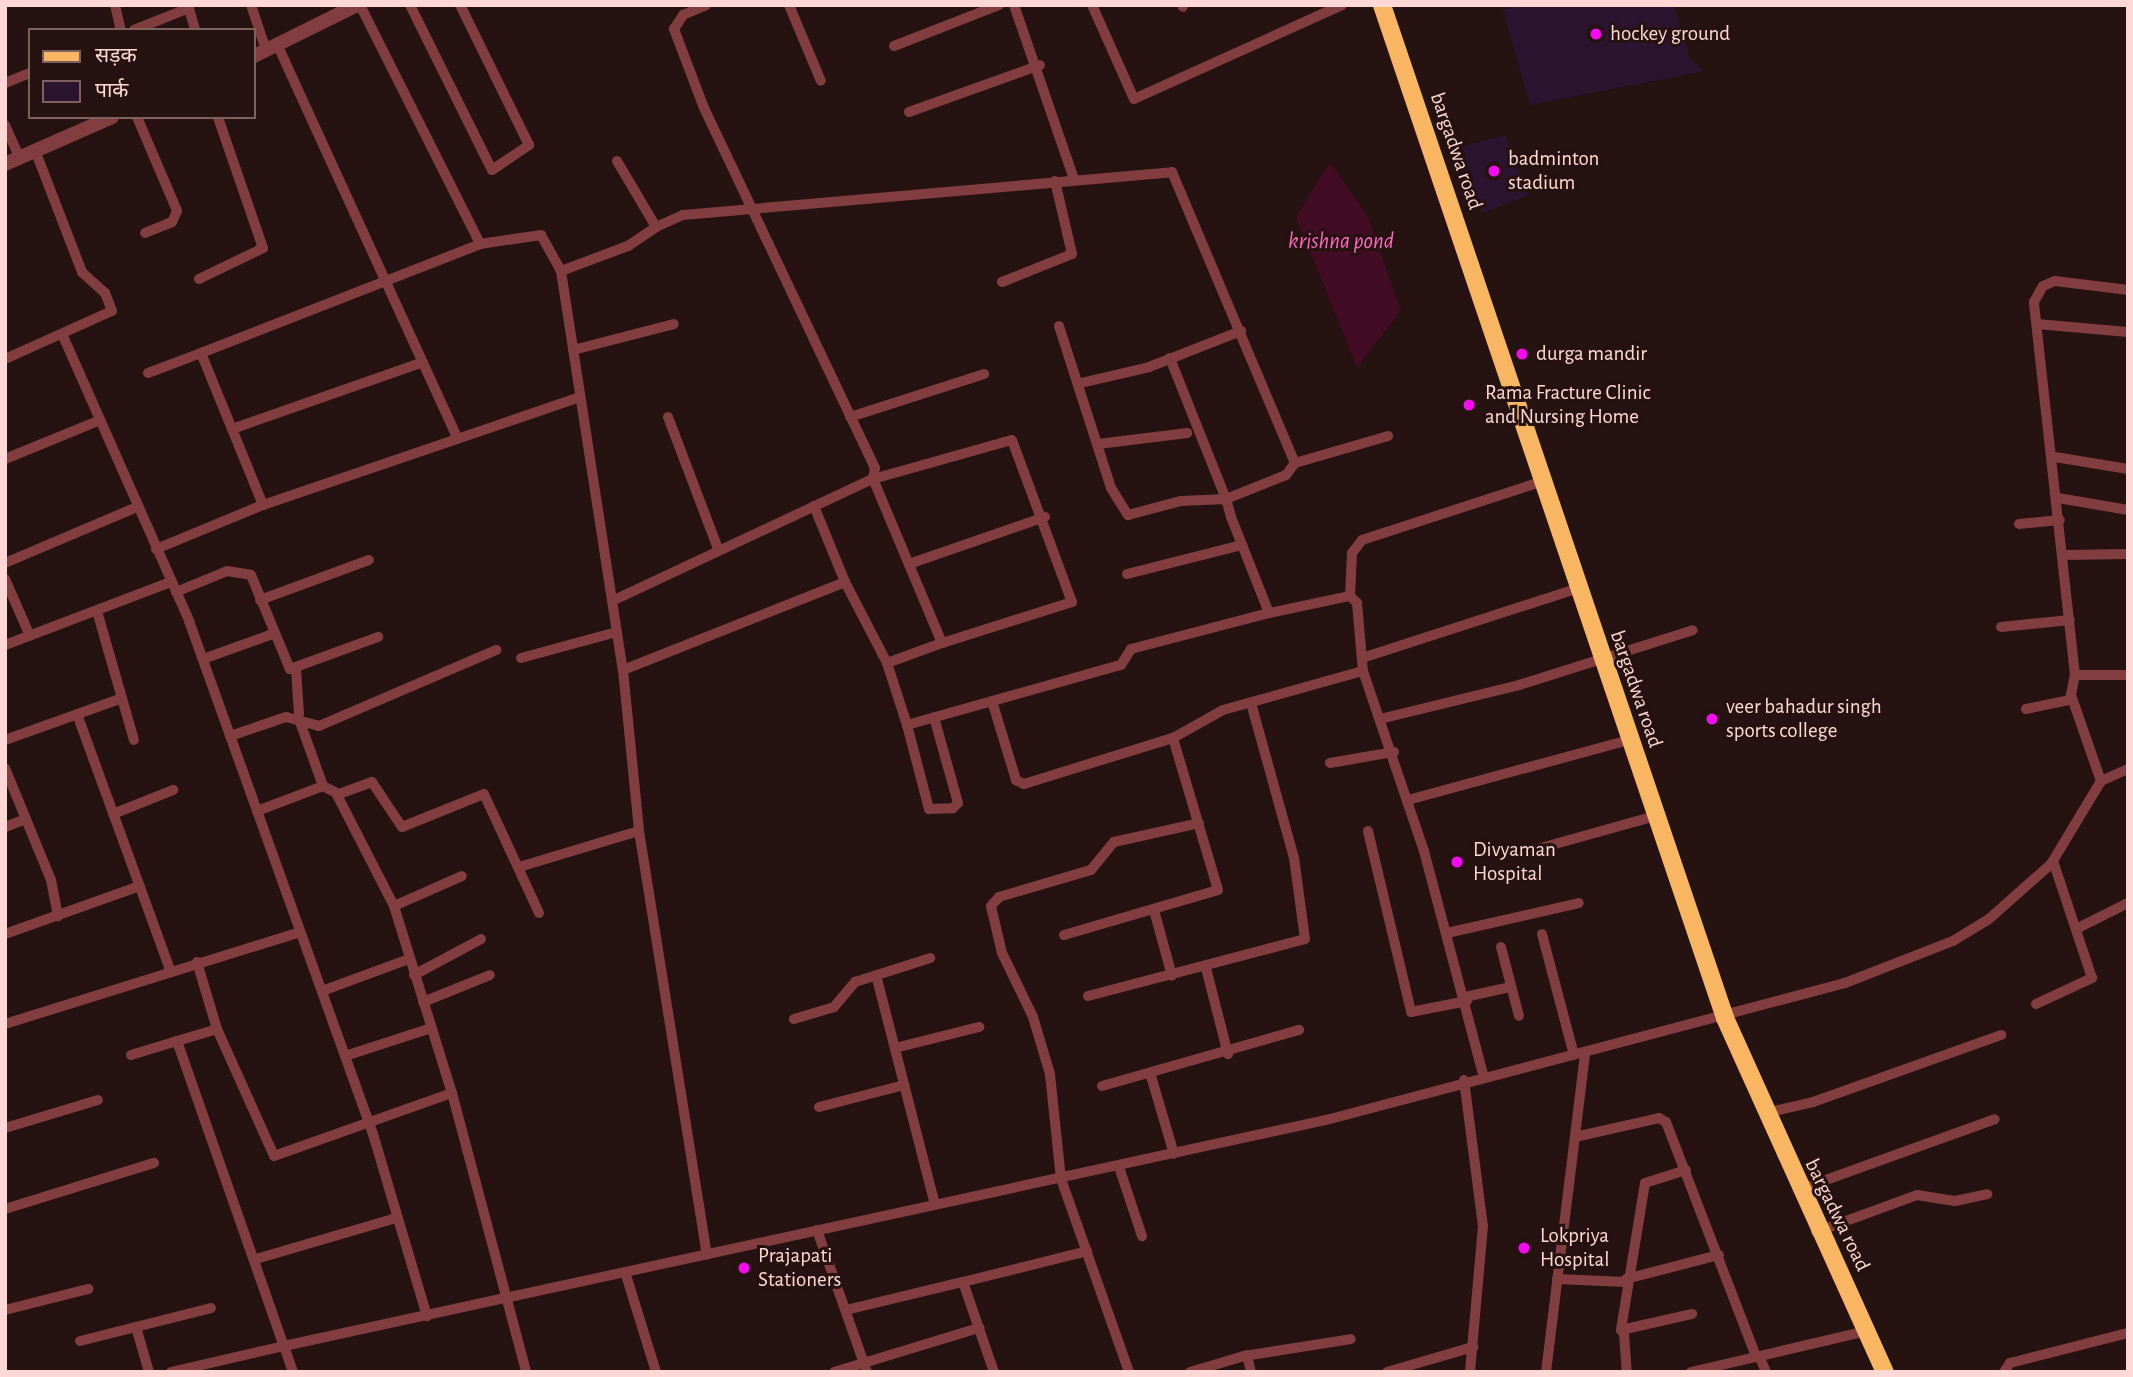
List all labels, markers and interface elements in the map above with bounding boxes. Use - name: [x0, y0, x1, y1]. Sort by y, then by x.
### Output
- place label: hockey ground: [1610, 21, 1730, 47]
- marker: hockey ground: [1588, 26, 1604, 42]
- legend: [28, 28, 256, 119]
- text: सड़क: [95, 45, 137, 66]
- text: पार्क: [95, 80, 129, 101]
- street label: bargadwa road: [1424, 89, 1488, 213]
- place label: badminton stadium: [1508, 146, 1599, 196]
- marker: badminton stadium: [1486, 163, 1502, 179]
- water label: krishna pond: [1288, 228, 1394, 256]
- place label: durga mandir: [1536, 341, 1647, 367]
- marker: durga mandir: [1514, 346, 1530, 362]
- place label: Rama Fracture Clinic and Nursing Home: [1485, 380, 1651, 430]
- marker: Rama Fracture Clinic and Nursing Home: [1459, 395, 1479, 415]
- street label: bargadwa road: [1604, 627, 1668, 751]
- place label: veer bahadur singh sports college: [1726, 694, 1882, 744]
- marker: veer bahadur singh sports college: [1704, 711, 1720, 727]
- place label: Divyaman Hospital: [1473, 837, 1556, 887]
- marker: Divyaman Hospital: [1447, 852, 1467, 872]
- street label: bargadwa road: [1799, 1155, 1875, 1275]
- place label: Lokpriya Hospital: [1540, 1223, 1609, 1273]
- marker: Lokpriya Hospital: [1514, 1238, 1534, 1258]
- place label: Prajapati Stationers: [758, 1243, 841, 1293]
- marker: Prajapati Stationers: [736, 1260, 752, 1276]

